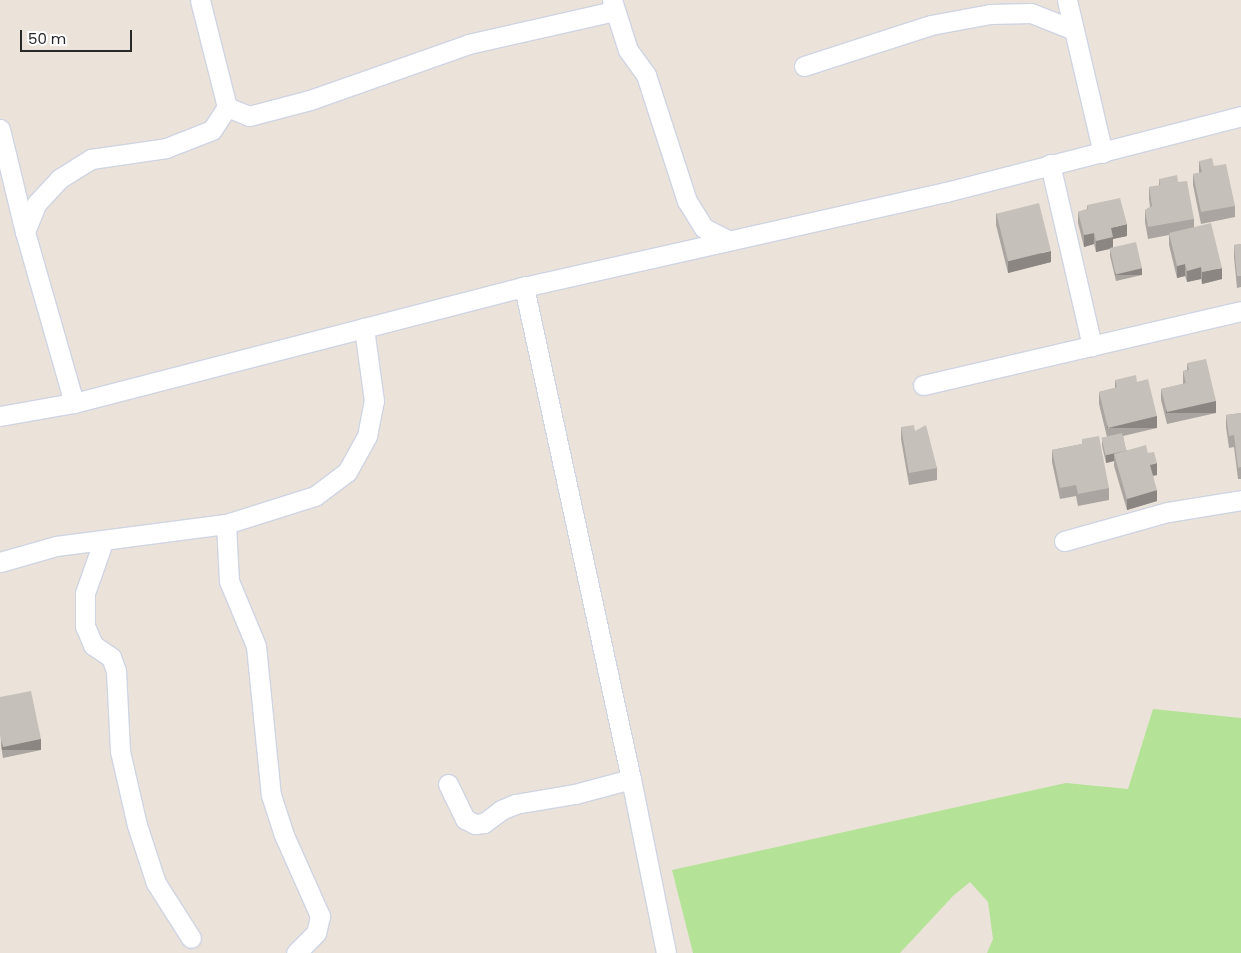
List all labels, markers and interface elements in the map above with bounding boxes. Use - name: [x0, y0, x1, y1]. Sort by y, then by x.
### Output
- scale bar: [22, 20, 135, 52]
- text: 50 m: [28, 28, 66, 49]

